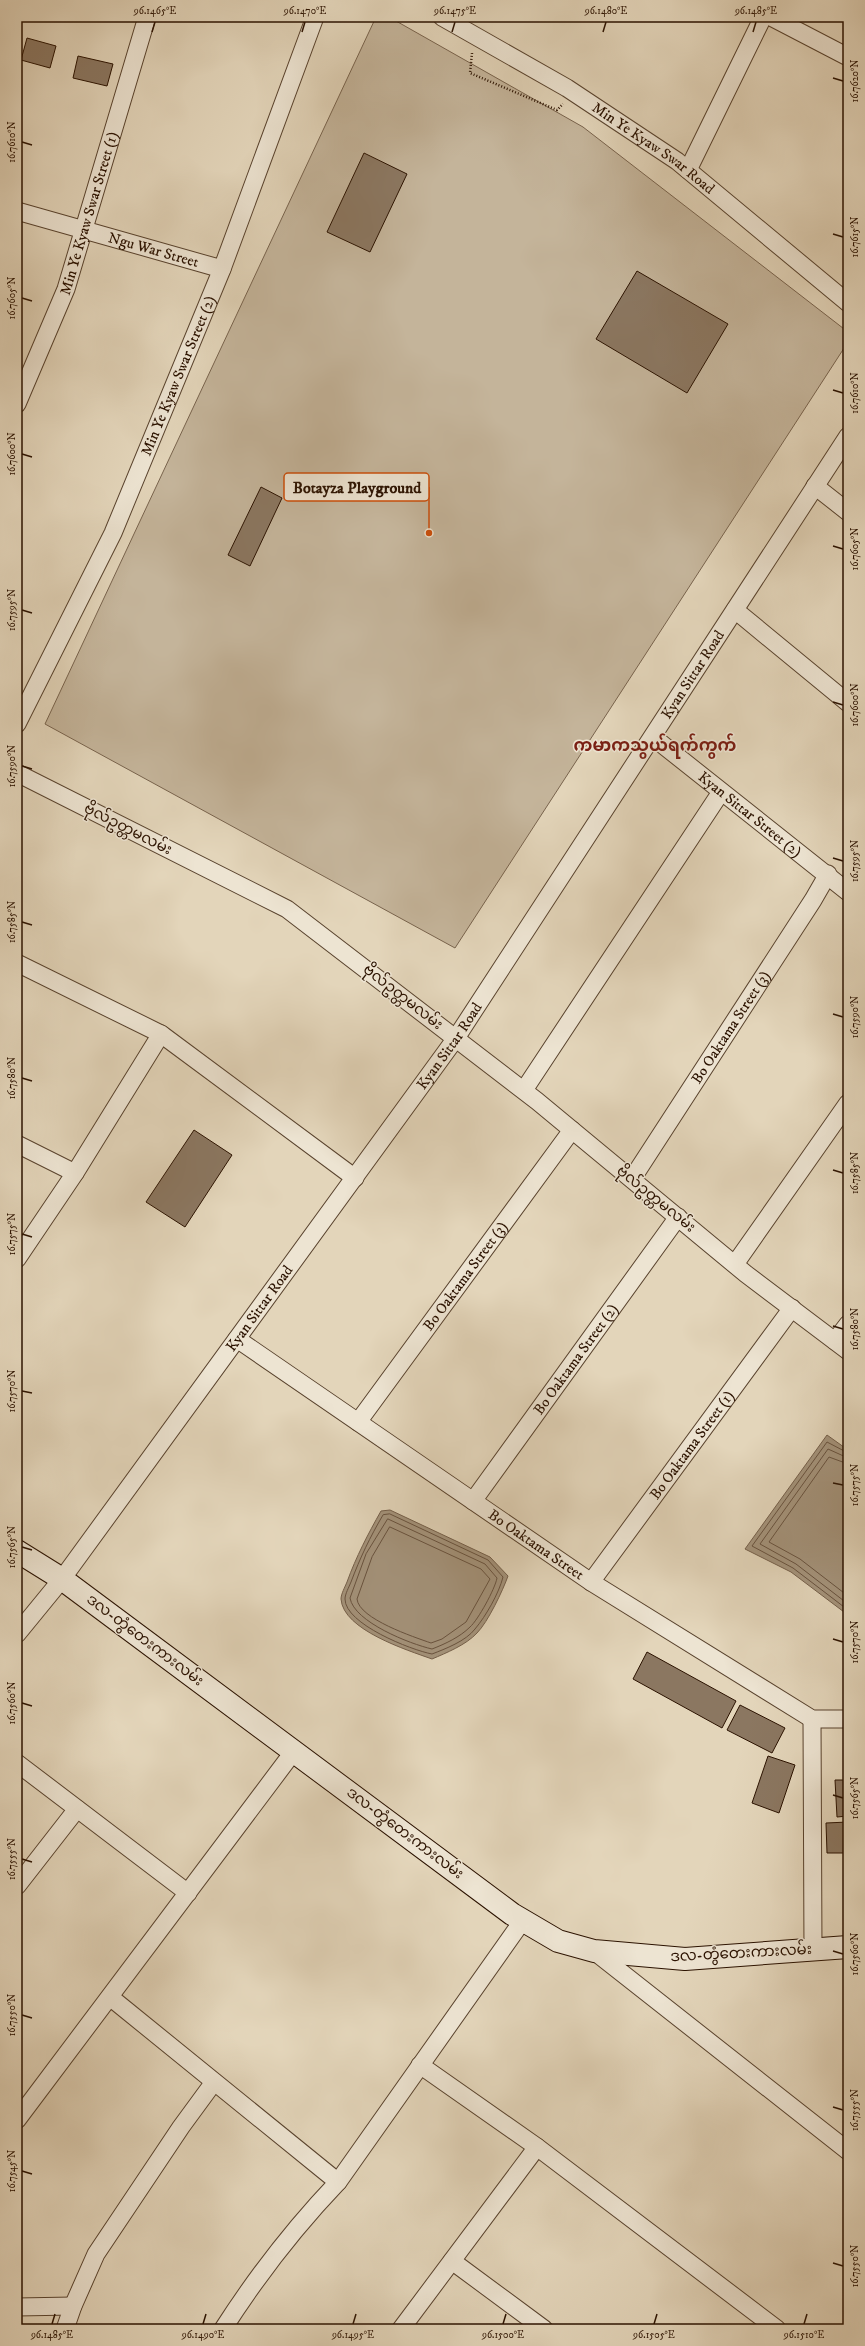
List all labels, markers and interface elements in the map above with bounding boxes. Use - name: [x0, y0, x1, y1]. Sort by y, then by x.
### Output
- text: 96.1465°E: [133, 5, 176, 17]
- text: 96.1470°E: [283, 5, 326, 17]
- text: 96.1475°E: [433, 5, 476, 17]
- text: 96.1480°E: [584, 5, 627, 17]
- text: 96.1485°E: [734, 5, 777, 17]
- text: 16.7620°N: [849, 60, 861, 102]
- street label: Min Ye Kyaw Swar Road: [588, 98, 719, 198]
- text: 16.7610°N: [6, 121, 18, 163]
- street label: Min Ye Kyaw Swar Street (1): [55, 129, 122, 297]
- text: 16.7615°N: [849, 217, 861, 257]
- street label: Ngu War Street: [106, 228, 201, 272]
- text: 16.7605°N: [6, 277, 18, 319]
- street label: Min Ye Kyaw Swar Street (2): [136, 293, 219, 459]
- text: 16.7610°N: [849, 372, 861, 414]
- text: 16.7600°N: [6, 432, 18, 476]
- callout: Botayza Playground: [284, 473, 429, 501]
- text: Botayza Playground: [293, 478, 422, 498]
- text: 16.7605°N: [849, 528, 861, 570]
- text: 16.7595°N: [6, 589, 18, 631]
- street label: Kyan Sittar Road: [657, 626, 729, 723]
- text: 16.7600°N: [849, 683, 861, 727]
- district label: ကမာကသွယ်ရက်ကွက်: [574, 733, 737, 759]
- text: 16.7590°N: [6, 745, 18, 787]
- street label: Kyan Sittar Street (2): [694, 767, 806, 861]
- street label: ဗိုလ်ဥတ္တမလမ်း: [80, 798, 176, 861]
- text: 16.7595°N: [849, 840, 861, 882]
- text: 16.7585°N: [6, 901, 18, 943]
- street label: ဗိုလ်ဥတ္တမလမ်း: [358, 959, 447, 1036]
- street label: Bo Oaktama Street (3): [687, 967, 774, 1087]
- text: 16.7590°N: [849, 996, 861, 1038]
- street label: Kyan Sittar Road: [412, 998, 486, 1093]
- text: 16.7580°N: [6, 1057, 18, 1099]
- text: 16.7585°N: [849, 1152, 861, 1194]
- street label: ဗိုလ်ဥတ္တမလမ်း: [611, 1161, 700, 1238]
- text: 16.7575°N: [6, 1213, 18, 1255]
- street label: Bo Oaktama Street (3): [419, 1218, 511, 1334]
- street label: Kyan Sittar Road: [221, 1261, 297, 1355]
- street label: Bo Oaktama Street (2): [529, 1300, 622, 1418]
- text: 16.7580°N: [849, 1308, 861, 1350]
- text: 16.7570°N: [6, 1370, 18, 1412]
- street label: Bo Oaktama Street (1): [645, 1387, 738, 1503]
- text: 16.7575°N: [849, 1464, 861, 1506]
- street label: Bo Oaktama Street: [485, 1505, 588, 1584]
- text: 16.7565°N: [6, 1526, 18, 1568]
- street label: ဒလ-တွံတေးကားလမ်း: [82, 1589, 208, 1691]
- text: 16.7570°N: [849, 1621, 861, 1663]
- text: 16.7560°N: [6, 1682, 18, 1724]
- text: 16.7565°N: [849, 1777, 861, 1819]
- street label: ဒလ-တွံတေးကားလမ်း: [342, 1782, 468, 1884]
- text: 16.7555°N: [6, 1838, 18, 1880]
- text: 16.7560°N: [849, 1933, 861, 1975]
- street label: ဒလ-တွံတေးကားလမ်း: [670, 1939, 812, 1967]
- text: 16.7550°N: [6, 1994, 18, 2036]
- text: 16.7555°N: [849, 2089, 861, 2131]
- text: 16.7545°N: [6, 2150, 18, 2192]
- text: 16.7550°N: [849, 2245, 861, 2287]
- text: 96.1485°E: [30, 2329, 73, 2341]
- text: 96.1490°E: [181, 2329, 224, 2341]
- text: 96.1495°E: [331, 2329, 374, 2341]
- text: 96.1500°E: [481, 2329, 524, 2341]
- text: 96.1505°E: [632, 2329, 675, 2341]
- text: 96.1510°E: [783, 2329, 824, 2341]

